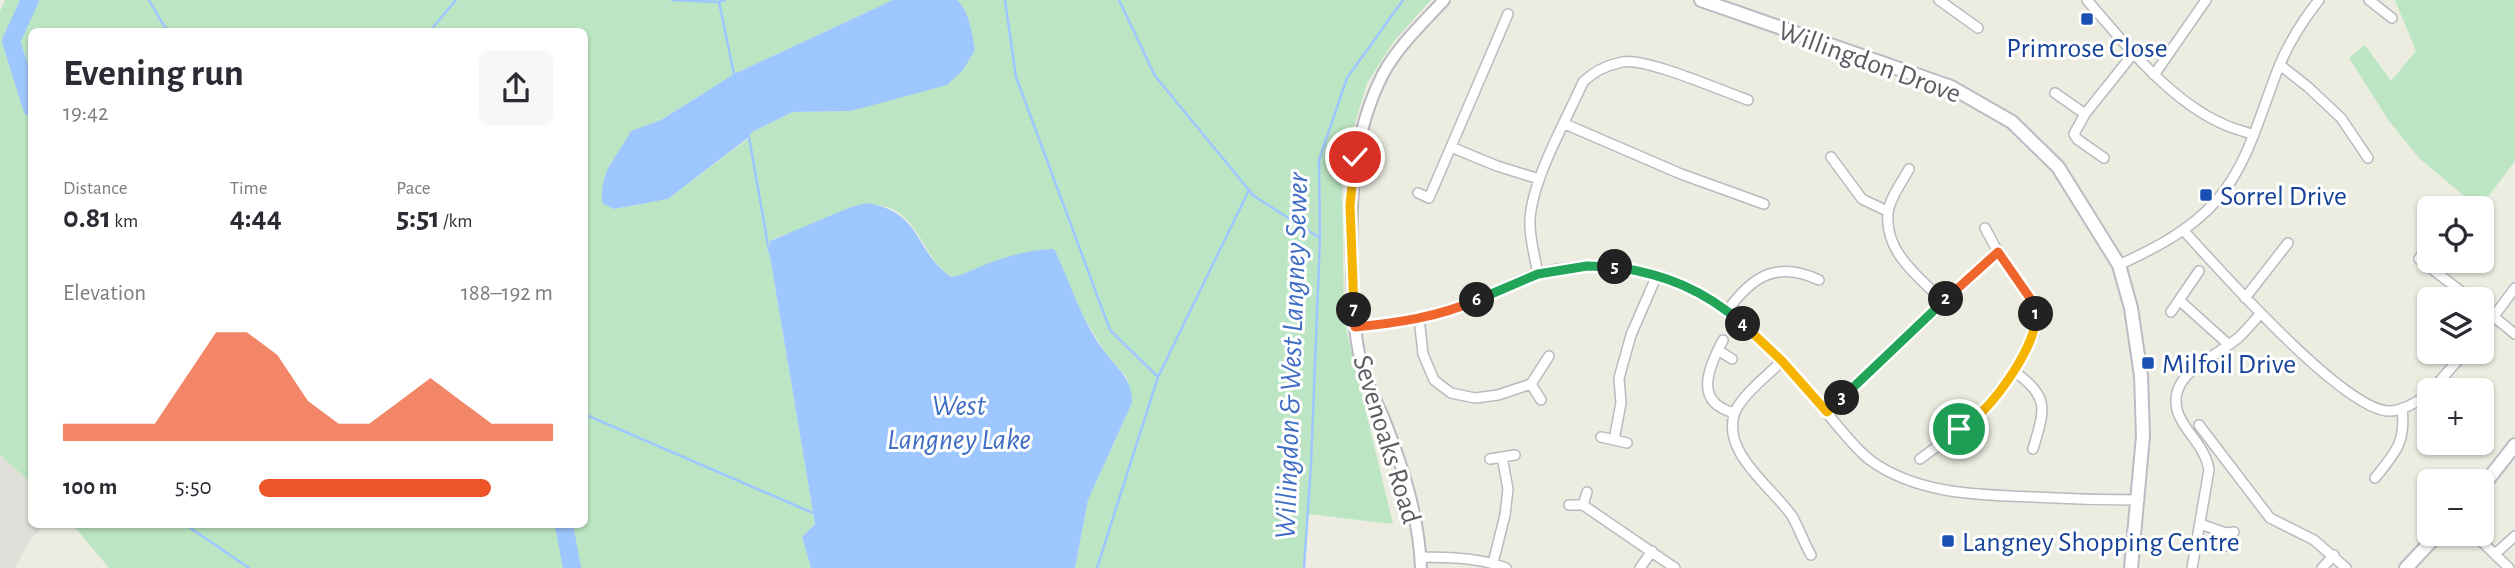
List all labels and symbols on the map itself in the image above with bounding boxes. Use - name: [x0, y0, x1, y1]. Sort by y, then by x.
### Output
- marker: Primrose Close: [2079, 11, 2095, 27]
- street label: Willingdon Drove: [1774, 17, 1964, 109]
- place label: Primrose Close: [2006, 35, 2168, 63]
- pin: [1325, 127, 1385, 187]
- water label: Willingdon & West Langney Sewer: [1271, 171, 1313, 540]
- place label: Sorrel Drive: [2220, 183, 2347, 211]
- marker: Sorrel Drive: [2198, 187, 2214, 203]
- pin: 5: [1598, 250, 1632, 284]
- pin: 6: [1460, 282, 1494, 318]
- pin: 2: [1928, 282, 1964, 316]
- pin: 7: [1336, 292, 1372, 328]
- pin: 1: [2018, 296, 2054, 332]
- pin: 4: [1726, 306, 1760, 342]
- place label: Milfoil Drive: [2162, 351, 2296, 379]
- street label: Sevenoaks Road: [1347, 352, 1425, 527]
- marker: Milfoil Drive: [2140, 355, 2156, 371]
- pin: 3: [1825, 380, 1860, 416]
- water label: West Langney Lake: [887, 391, 1031, 455]
- pin: [1929, 399, 1989, 459]
- place label: Langney Shopping Centre: [1962, 529, 2240, 557]
- marker: Langney Shopping Centre: [1940, 533, 1956, 549]

